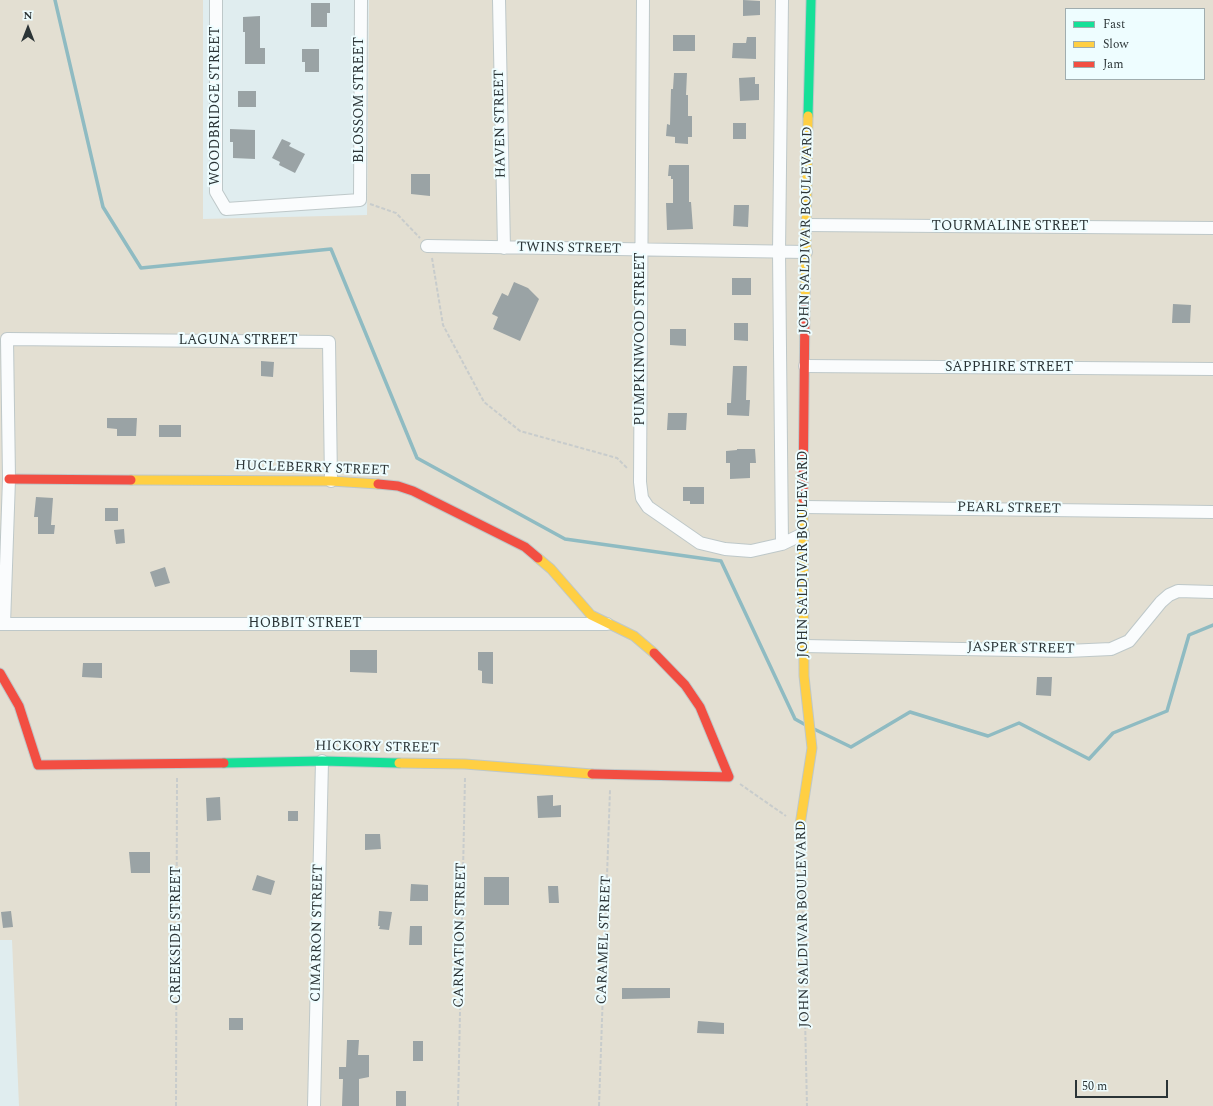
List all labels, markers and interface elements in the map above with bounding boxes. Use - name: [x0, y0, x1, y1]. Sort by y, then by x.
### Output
- text: N: [24, 7, 32, 24]
- north arrow: [8, 8, 48, 48]
- legend: [1065, 8, 1205, 80]
- text: Fast: [1103, 15, 1125, 34]
- street label: WOODBRIDGE STREET: [208, 26, 224, 186]
- text: Slow: [1103, 35, 1128, 54]
- street label: BLOSSOM STREET: [352, 37, 368, 163]
- text: Jam: [1103, 55, 1124, 74]
- street label: HAVEN STREET: [492, 70, 510, 178]
- street label: JOHN SALDIVAR BOULEVARD: [797, 126, 817, 334]
- street label: TOURMALINE STREET: [932, 219, 1088, 235]
- street label: TWINS STREET: [517, 240, 621, 258]
- street label: PUMPKINWOOD STREET: [633, 252, 649, 426]
- street label: LAGUNA STREET: [178, 333, 298, 349]
- street label: SAPPHIRE STREET: [945, 360, 1073, 376]
- street label: JOHN SALDIVAR BOULEVARD: [796, 450, 812, 658]
- street label: HUCLEBERRY STREET: [235, 458, 389, 480]
- street label: PEARL STREET: [957, 500, 1061, 518]
- street label: HOBBIT STREET: [248, 616, 362, 632]
- street label: JASPER STREET: [967, 640, 1075, 658]
- street label: HICKORY STREET: [315, 739, 439, 757]
- street label: JOHN SALDIVAR BOULEVARD: [794, 820, 814, 1028]
- street label: CARNATION STREET: [451, 862, 471, 1008]
- street label: CIMARRON STREET: [308, 864, 328, 1002]
- street label: CREEKSIDE STREET: [169, 866, 185, 1004]
- street label: CARAMEL STREET: [594, 875, 616, 1005]
- scale bar: [1077, 1072, 1170, 1098]
- text: 50 m: [1082, 1077, 1107, 1096]

